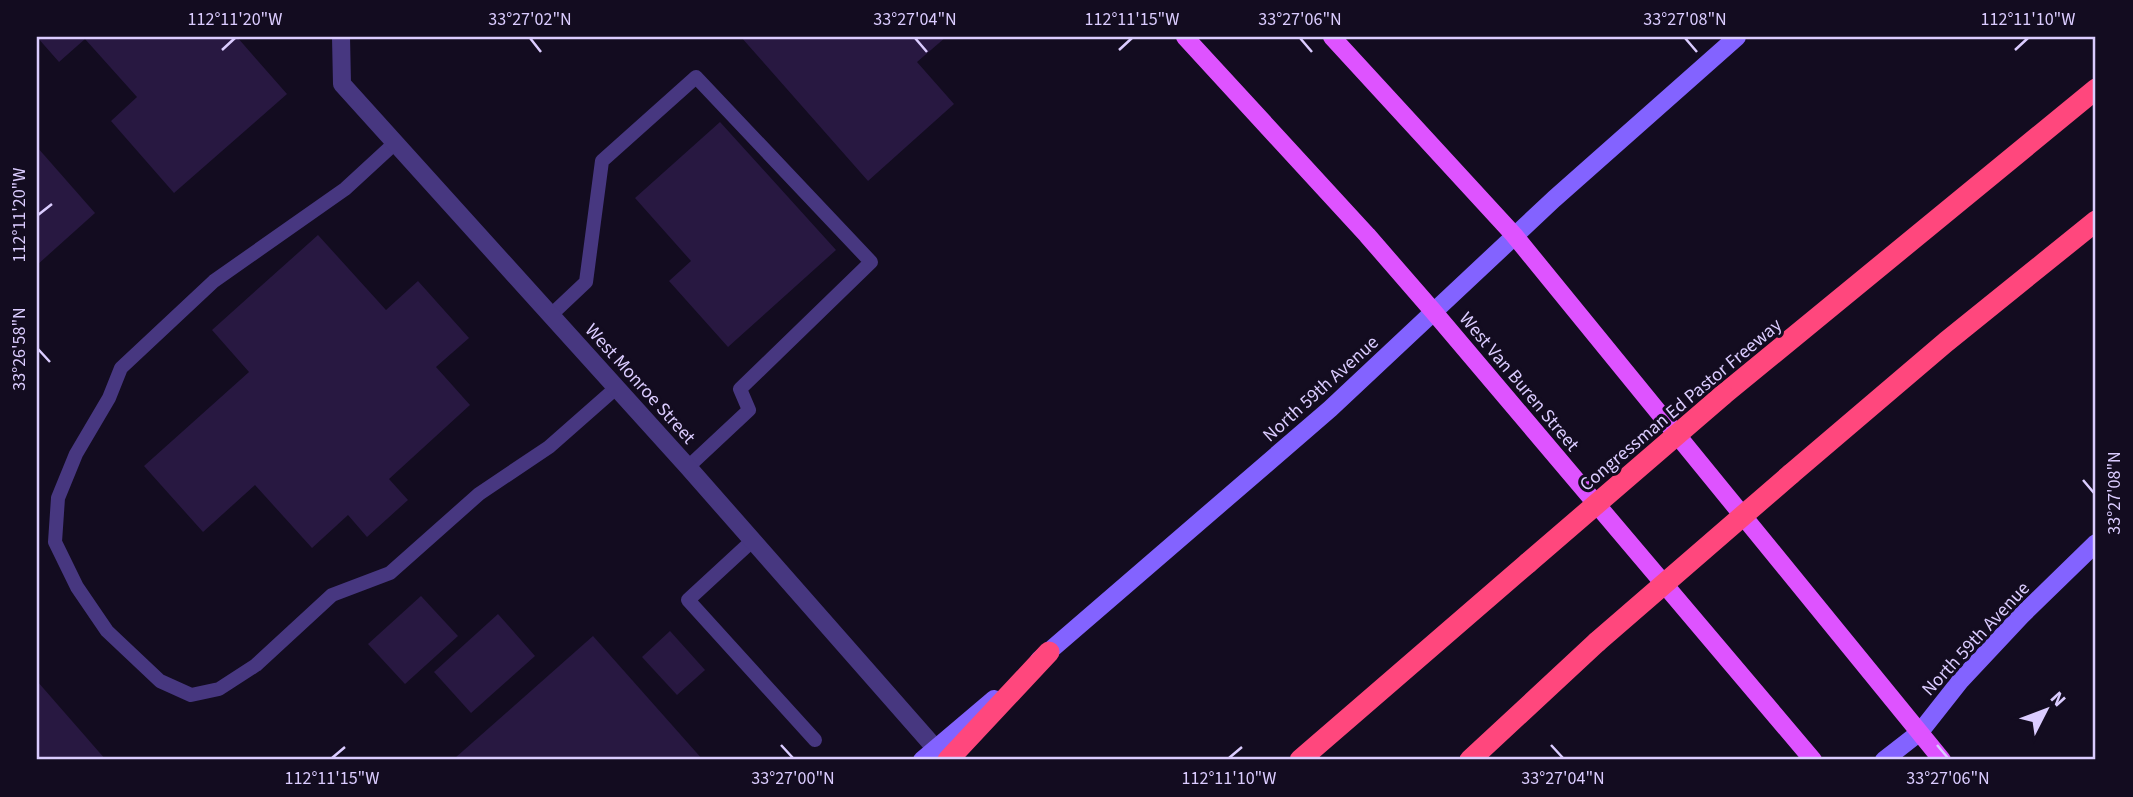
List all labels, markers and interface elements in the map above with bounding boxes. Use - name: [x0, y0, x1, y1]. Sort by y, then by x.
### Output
- text: 112°11'20"W: [188, 7, 282, 32]
- text: 33°27'02"N: [488, 7, 572, 32]
- text: 33°27'04"N: [873, 7, 957, 32]
- text: 112°11'15"W: [1085, 7, 1179, 32]
- text: 33°27'06"N: [1258, 7, 1342, 32]
- text: 33°27'08"N: [1643, 7, 1727, 32]
- text: 112°11'10"W: [1981, 7, 2075, 32]
- text: 112°11'20"W: [7, 168, 32, 262]
- street label: West Van Buren Street: [1452, 306, 1586, 458]
- text: 33°26'58"N: [7, 307, 32, 391]
- street label: Congressman Ed Pastor Freeway: [1574, 312, 1788, 498]
- street label: West Monroe Street: [578, 318, 702, 451]
- street label: North 59th Avenue: [1257, 330, 1385, 449]
- text: 33°27'08"N: [2102, 451, 2127, 535]
- street label: North 59th Avenue: [1916, 576, 2036, 702]
- north arrow: [2010, 674, 2080, 744]
- text: N: [2043, 686, 2072, 713]
- text: 112°11'15"W: [285, 766, 379, 791]
- text: 33°27'00"N: [751, 766, 835, 791]
- text: 112°11'10"W: [1182, 766, 1276, 791]
- text: 33°27'04"N: [1521, 766, 1605, 791]
- text: 33°27'06"N: [1906, 766, 1990, 791]

